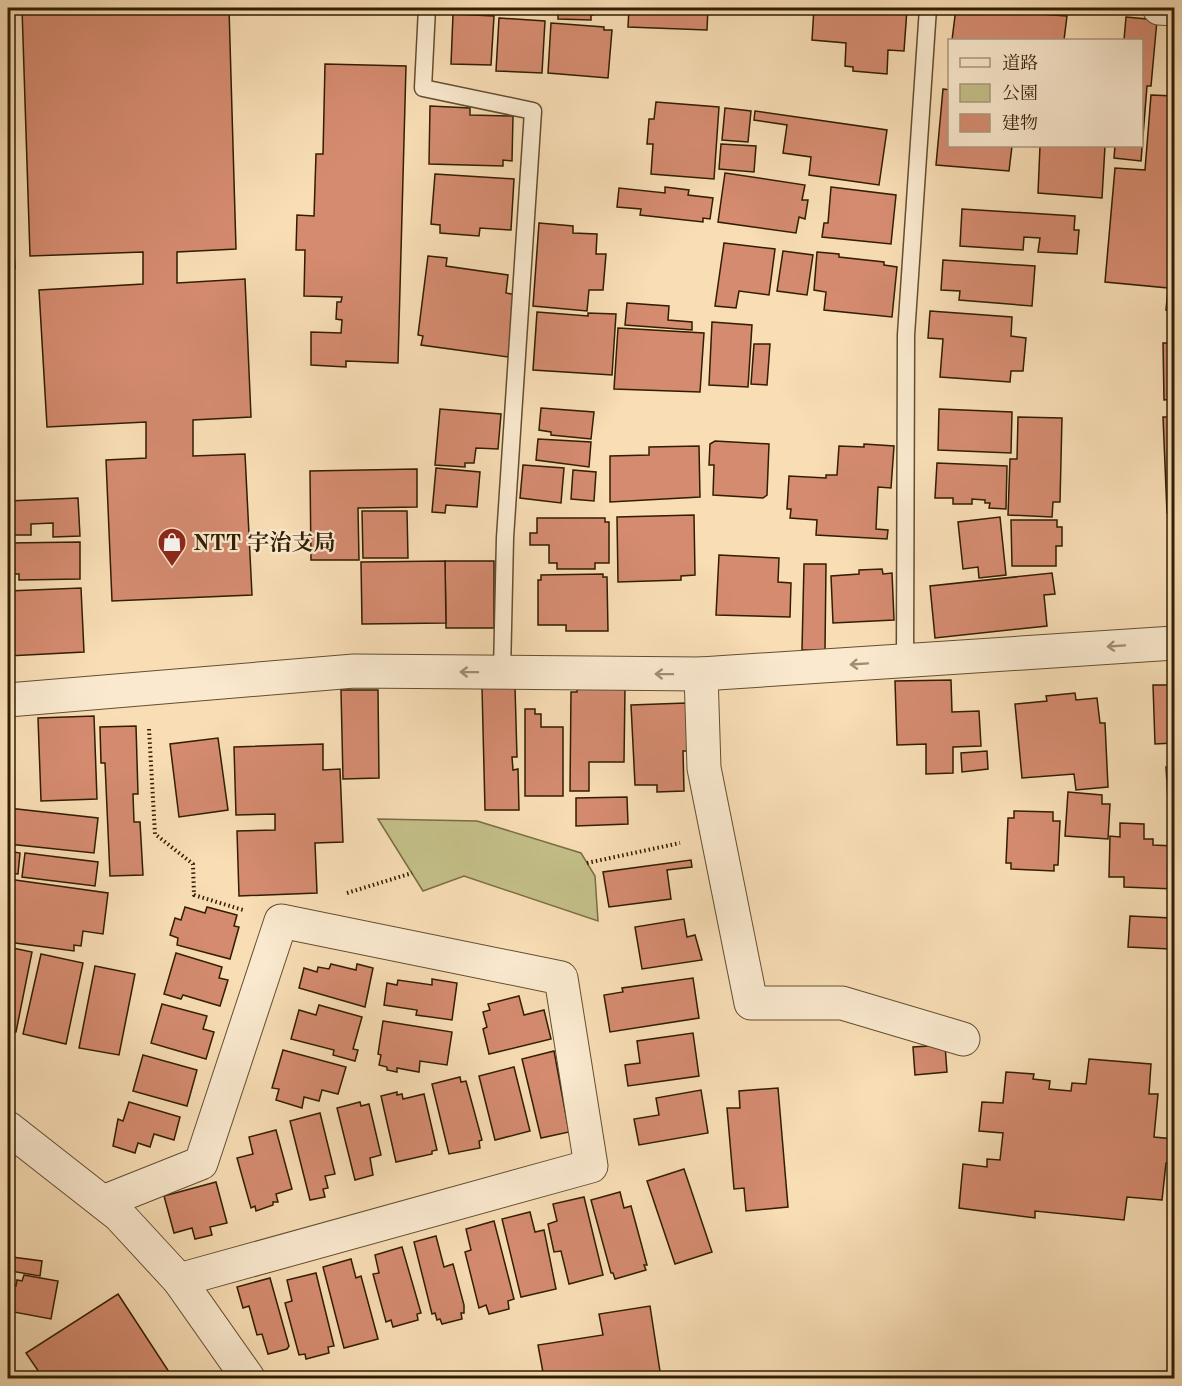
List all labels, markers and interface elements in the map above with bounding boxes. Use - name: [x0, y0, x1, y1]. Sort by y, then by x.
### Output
- legend: [948, 39, 1143, 147]
- text: 道路: [1002, 53, 1038, 73]
- text: 公園: [1002, 84, 1038, 103]
- text: 建物: [1002, 113, 1038, 133]
- shop icon: NTT 宇治支局: [156, 526, 188, 568]
- place label: NTT 宇治支局: [193, 530, 335, 555]
- one-way arrow: [1107, 641, 1127, 652]
- one-way arrow: [849, 658, 869, 669]
- one-way arrow: [460, 666, 480, 678]
- one-way arrow: [655, 668, 675, 680]

